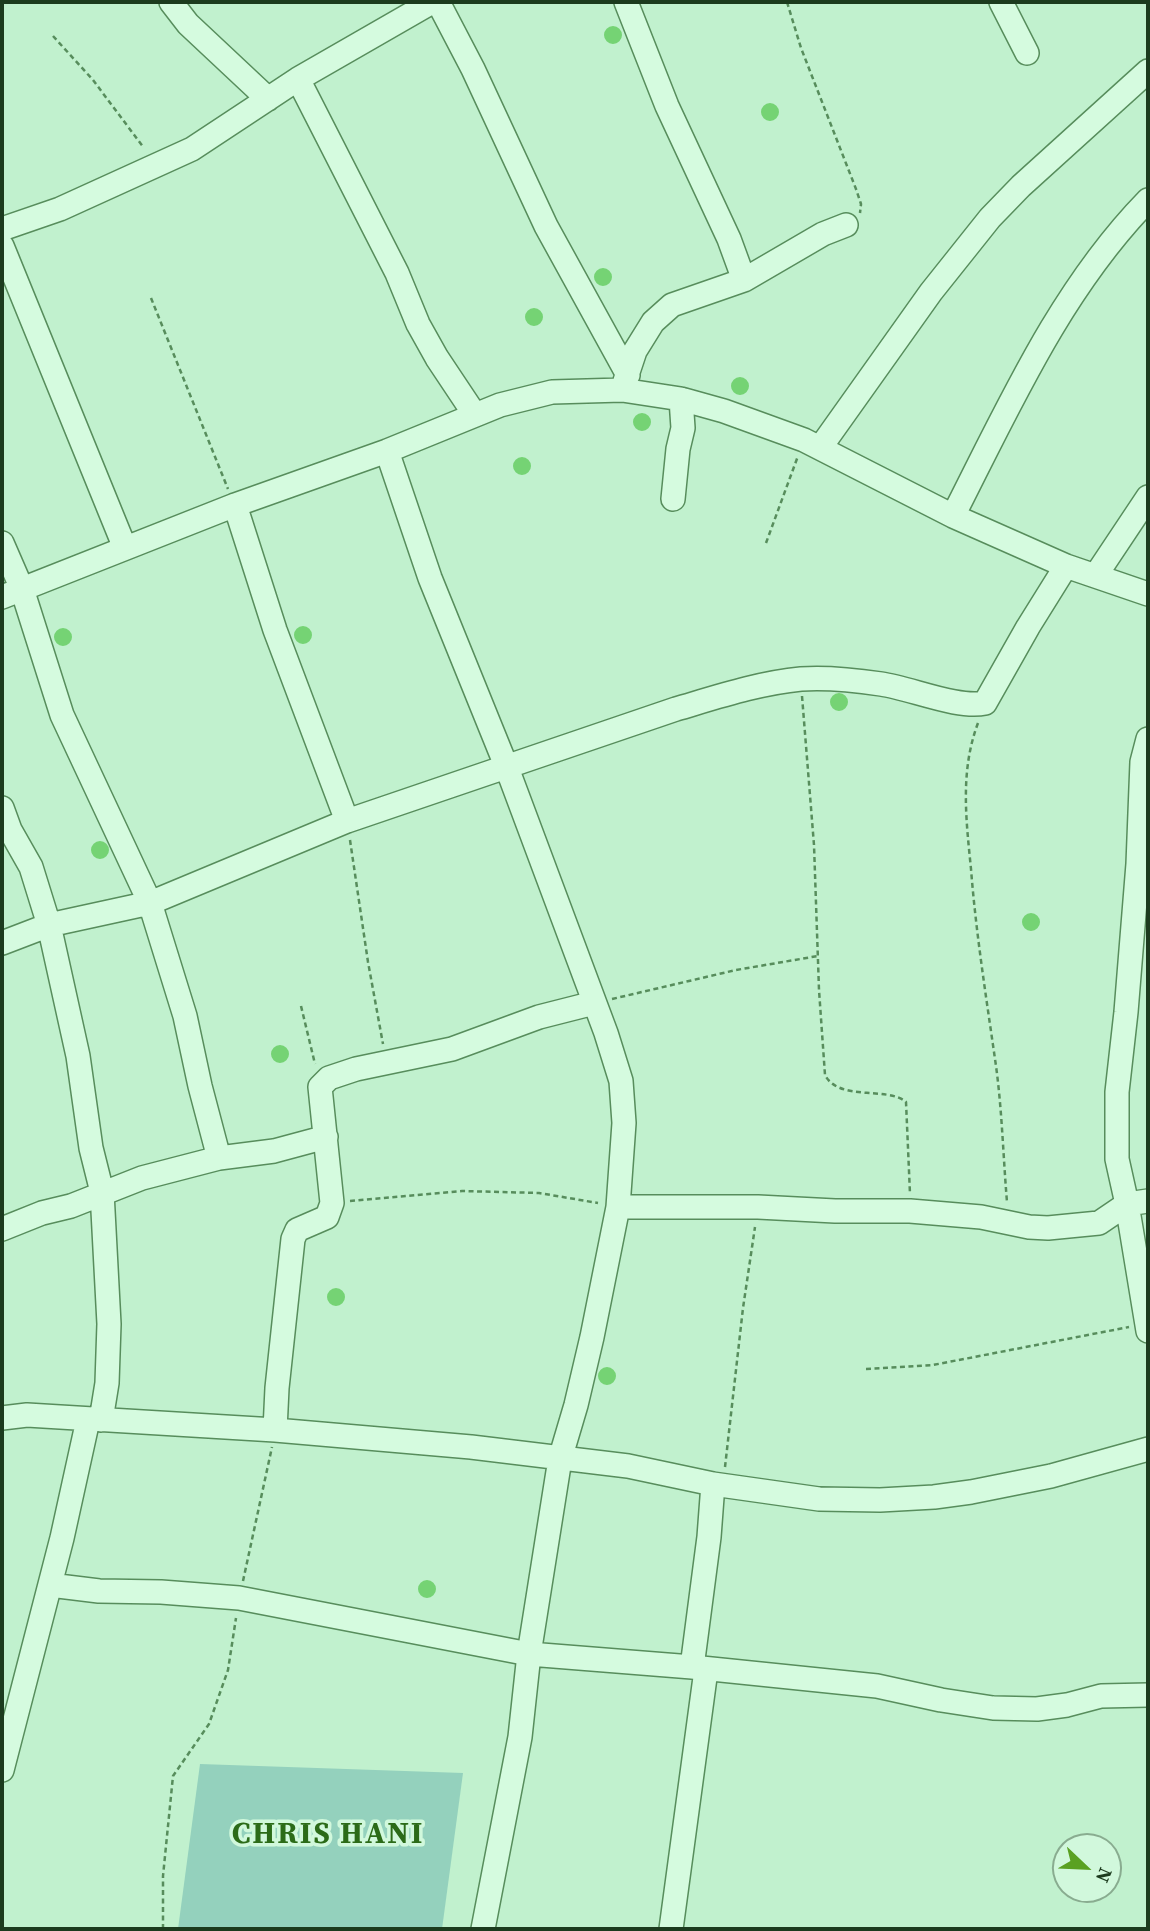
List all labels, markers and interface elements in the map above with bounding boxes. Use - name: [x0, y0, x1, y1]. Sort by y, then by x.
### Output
- district label: CHRIS HANI: [233, 1817, 423, 1853]
- north arrow: [1052, 1833, 1122, 1903]
- text: N: [1090, 1864, 1119, 1887]

